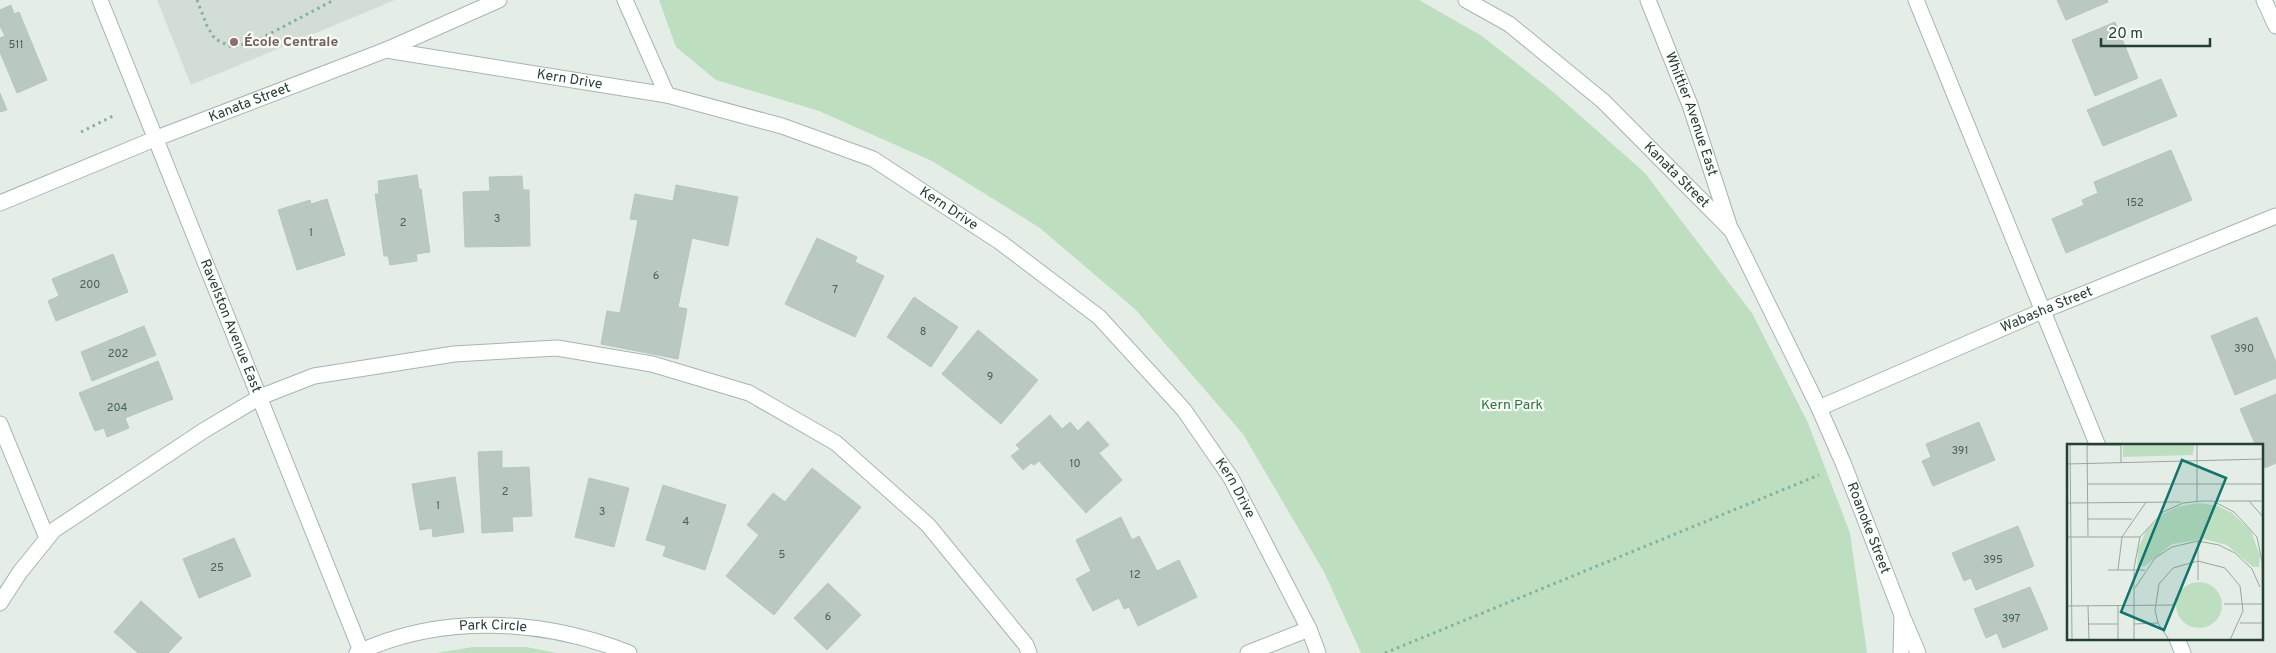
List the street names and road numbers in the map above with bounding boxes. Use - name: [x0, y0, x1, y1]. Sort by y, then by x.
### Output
- street label: Whittier Avenue East: [1661, 50, 1721, 178]
- street label: Kern Drive: [536, 66, 604, 93]
- street label: Kanata Street: [206, 79, 293, 126]
- street label: Kanata Street: [1640, 138, 1713, 212]
- street label: Kern Drive: [916, 183, 981, 234]
- street label: Ravelston Avenue East: [196, 257, 265, 395]
- street label: Wabasha Street: [1998, 283, 2095, 336]
- street label: Kern Drive: [1211, 455, 1259, 521]
- street label: Roanoke Street: [1843, 480, 1894, 576]
- street label: Park Circle: [458, 617, 528, 636]

